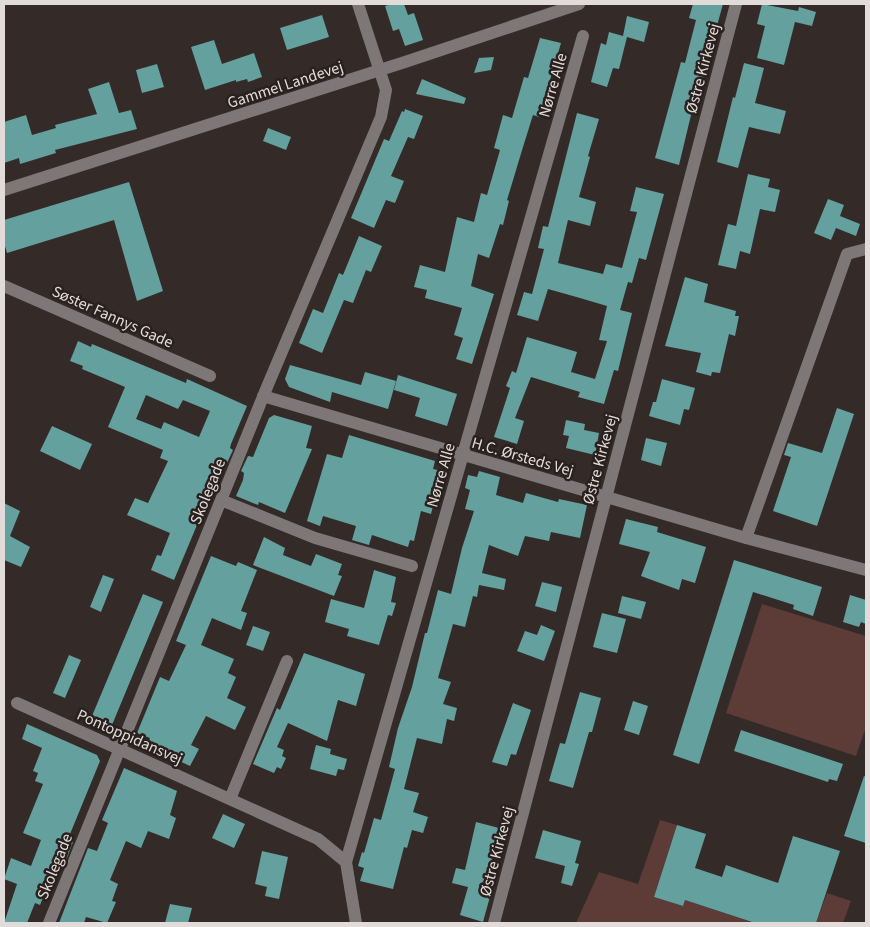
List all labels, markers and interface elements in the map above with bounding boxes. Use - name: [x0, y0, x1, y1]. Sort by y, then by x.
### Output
- street label: Østre Kirkevej: [680, 21, 726, 116]
- street label: Nørre Alle: [533, 51, 573, 120]
- street label: Gammel Landevej: [225, 56, 346, 114]
- street label: Søster Fannys Gade: [49, 280, 177, 354]
- street label: Østre Kirkevej: [577, 412, 623, 507]
- street label: H.C. Ørsteds Vej: [469, 432, 576, 482]
- street label: Nørre Alle: [421, 441, 461, 510]
- street label: Skolegade: [185, 455, 231, 528]
- street label: Pontoppidansvej: [73, 704, 186, 770]
- street label: Østre Kirkevej: [474, 804, 520, 899]
- street label: Skolegade: [32, 830, 78, 903]

